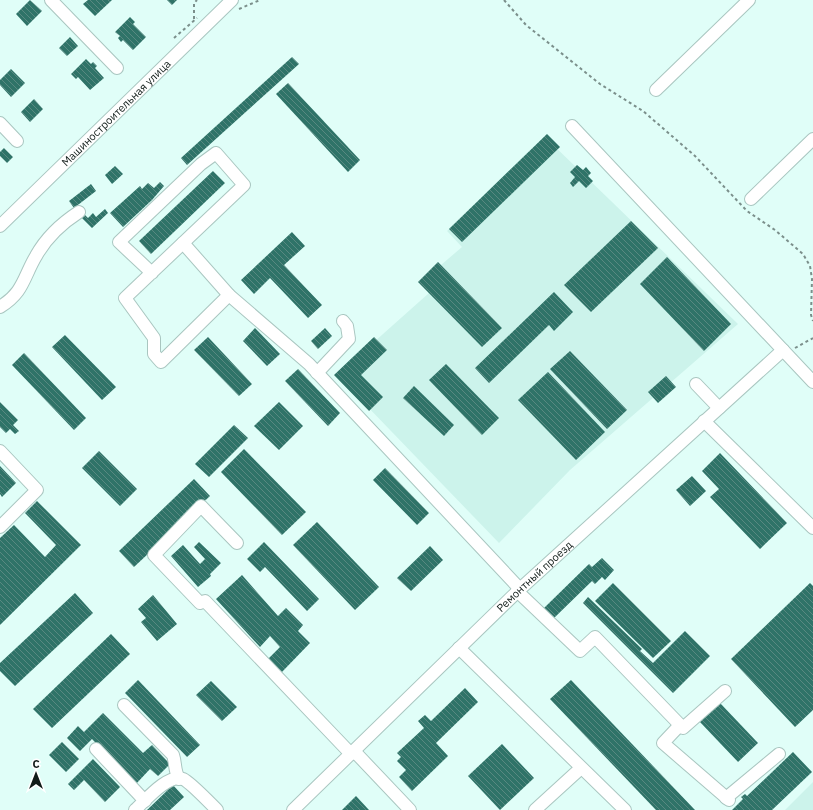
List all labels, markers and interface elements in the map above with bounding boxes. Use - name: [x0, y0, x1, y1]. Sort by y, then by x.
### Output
- street label: Машиностроительная улица: [59, 57, 174, 169]
- street label: Ремонтный проезд: [494, 537, 576, 615]
- north arrow: [16, 754, 56, 794]
- text: С: [32, 757, 40, 771]

